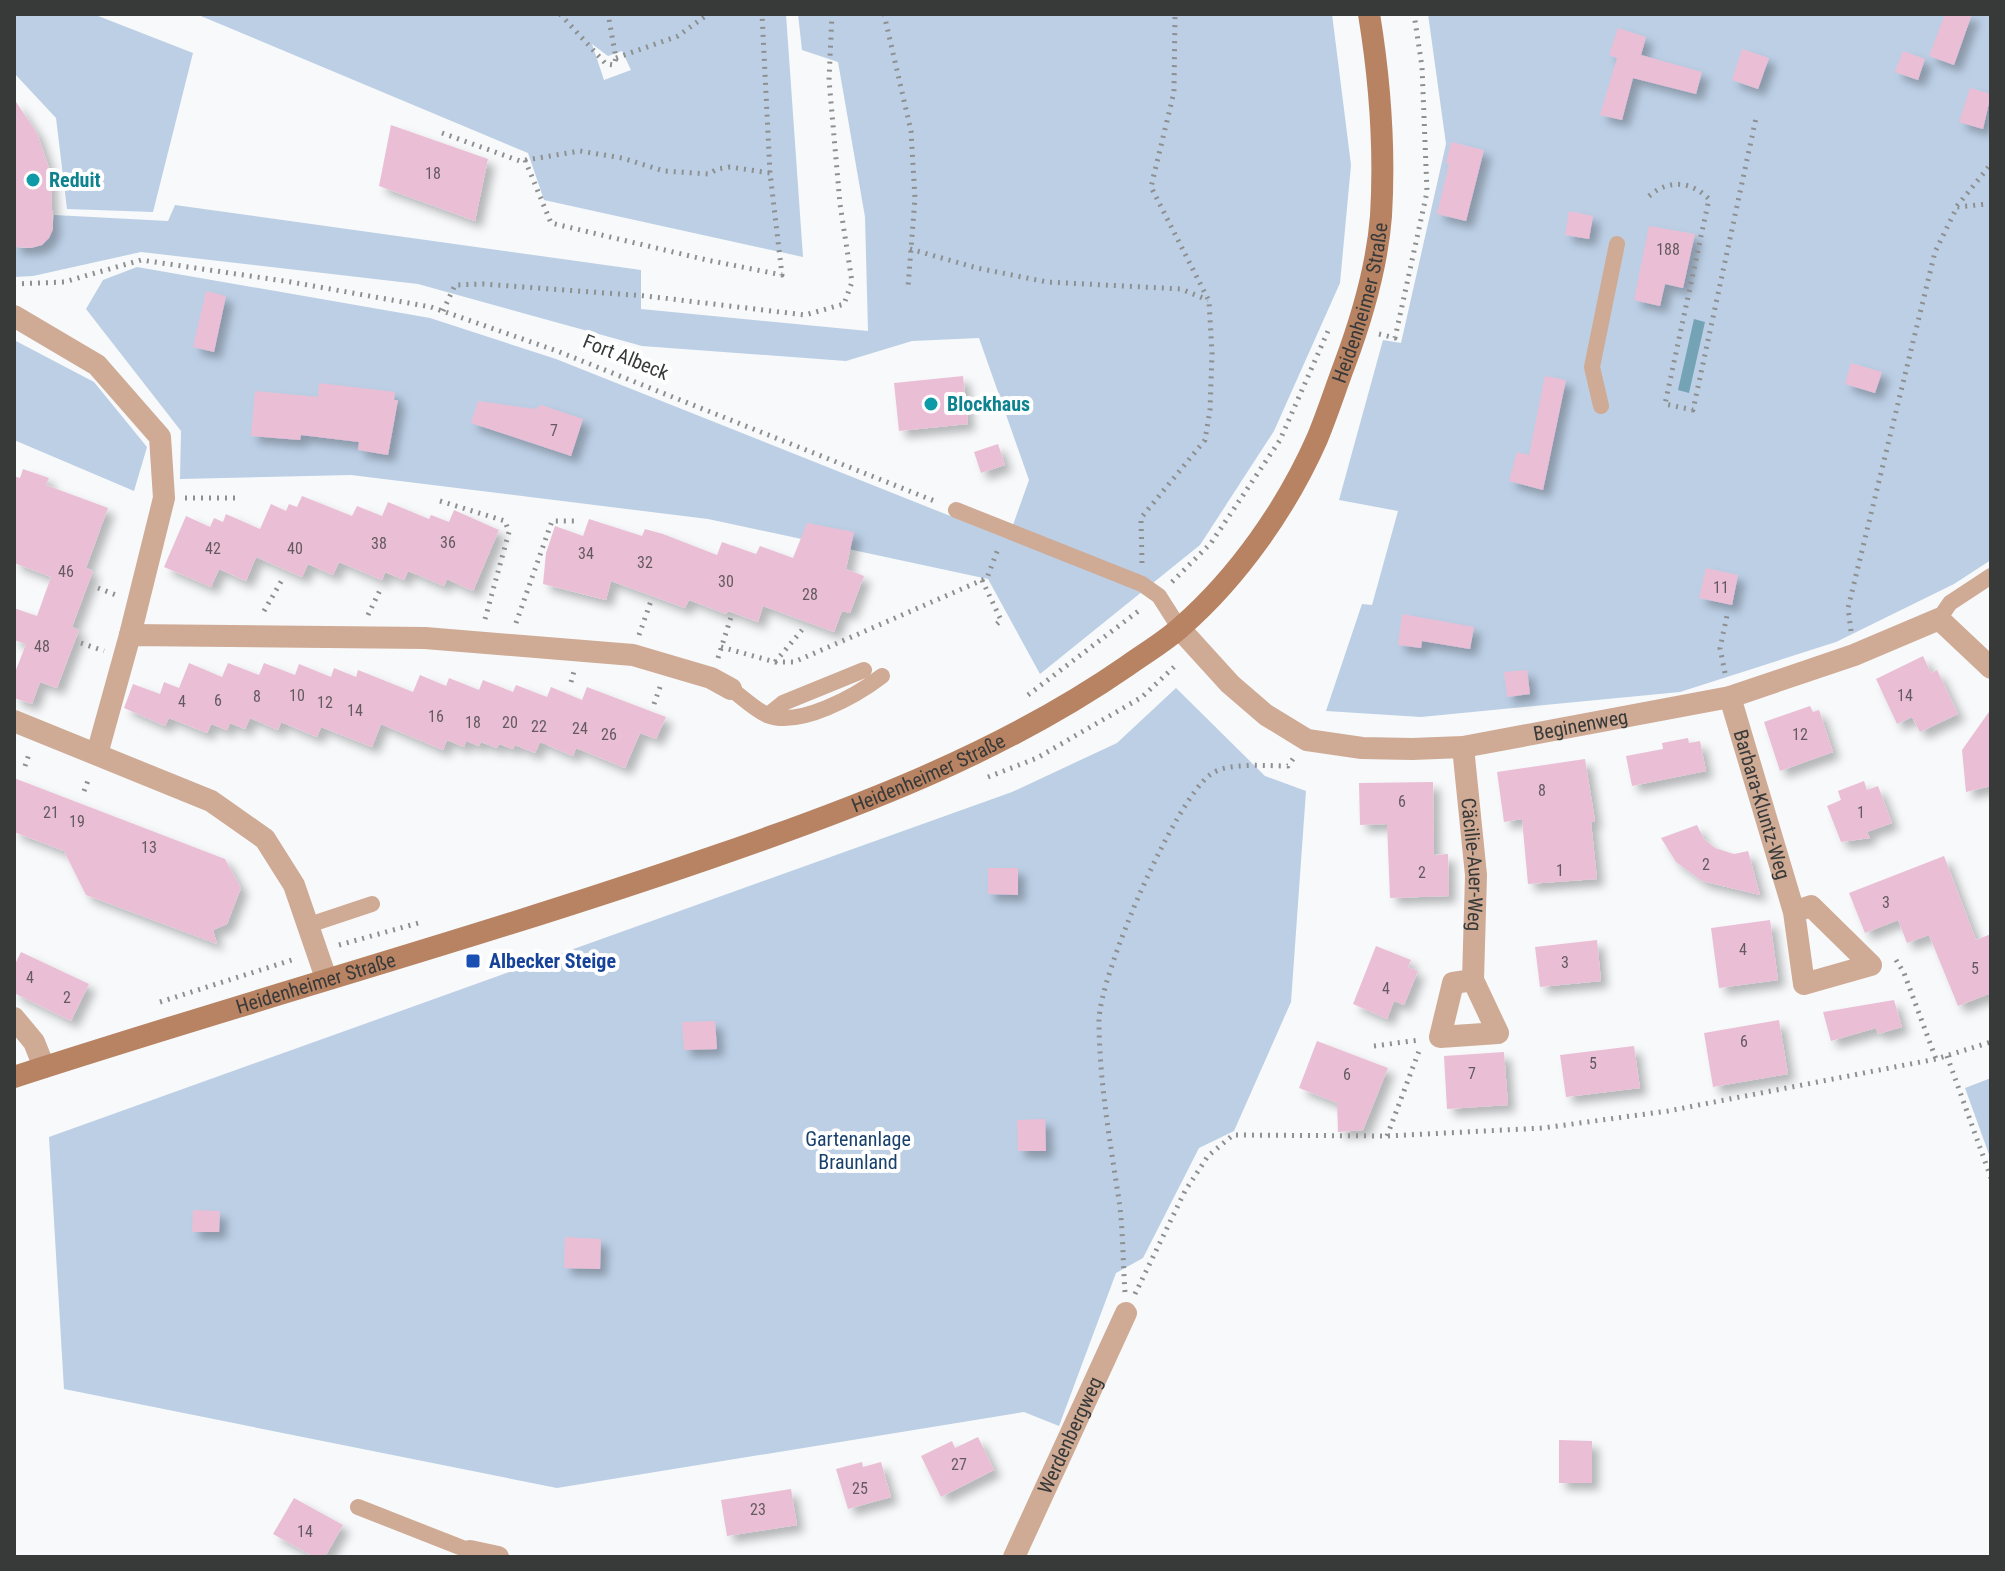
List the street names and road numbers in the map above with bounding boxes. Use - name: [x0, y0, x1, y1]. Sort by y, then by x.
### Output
- street label: Heidenheimer Straße: [1327, 221, 1392, 386]
- street label: Fort Albeck: [580, 329, 672, 385]
- street label: Beginenweg: [1531, 704, 1630, 746]
- street label: Barbara-Kluntz-Weg: [1728, 727, 1796, 882]
- street label: Heidenheimer Straße: [848, 728, 1009, 818]
- street label: Cäcilie-Auer-Weg: [1456, 797, 1488, 932]
- street label: Heidenheimer Straße: [233, 948, 398, 1019]
- street label: Werdenbergweg: [1033, 1373, 1107, 1498]

